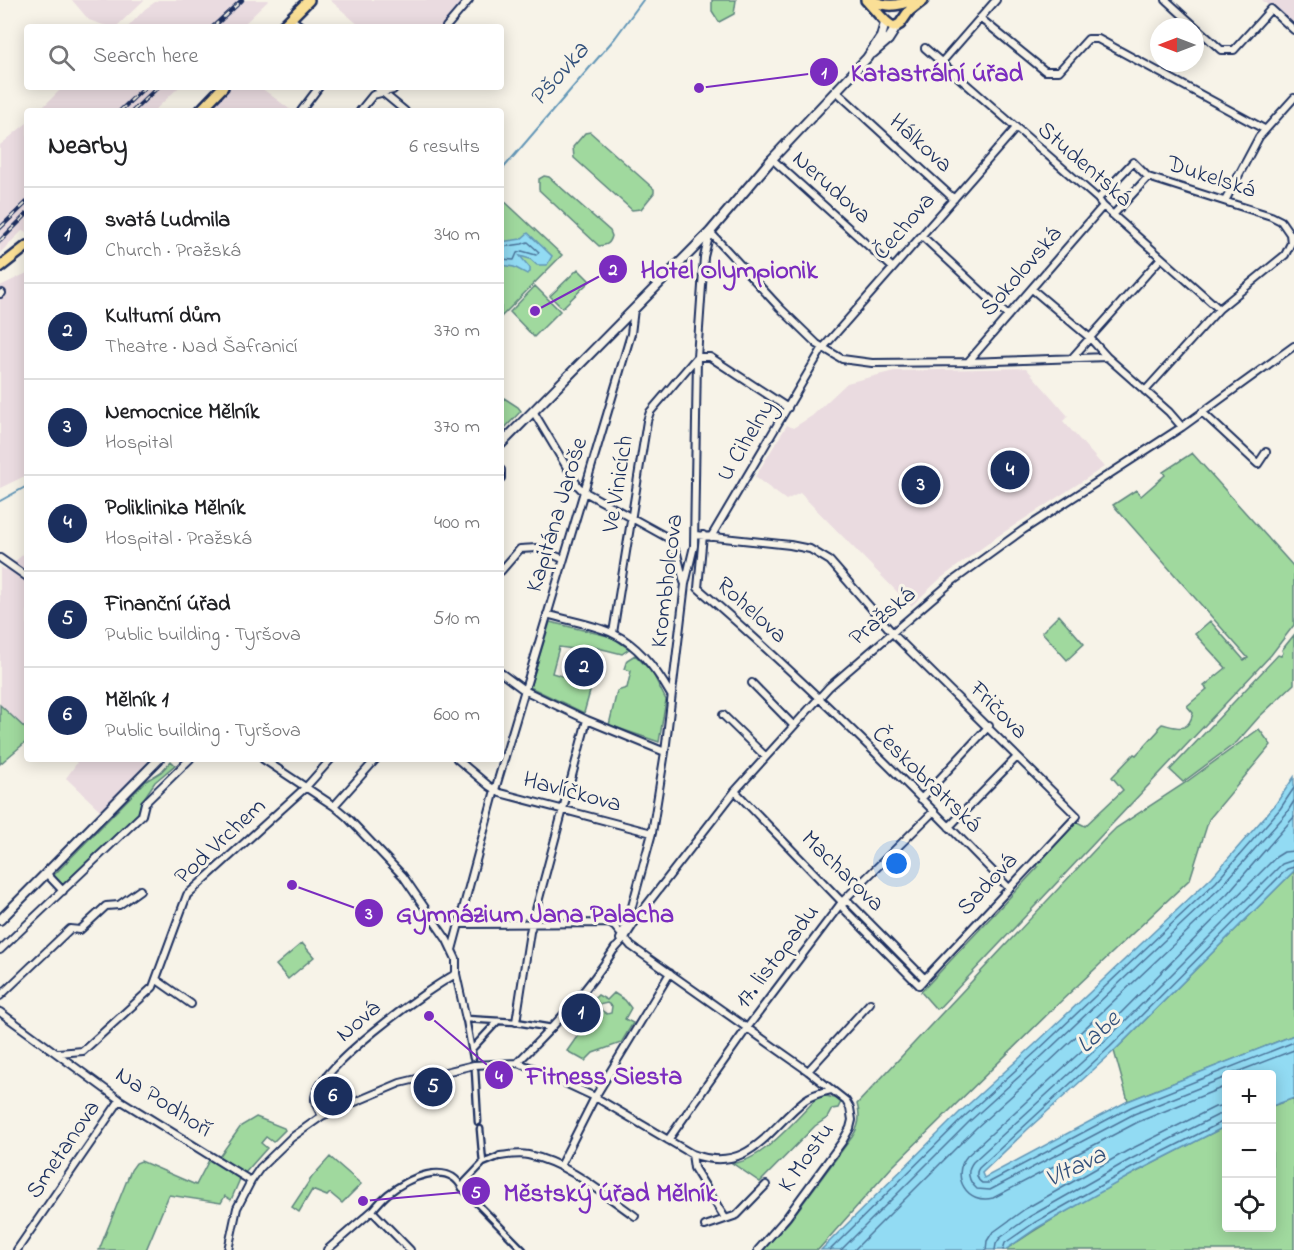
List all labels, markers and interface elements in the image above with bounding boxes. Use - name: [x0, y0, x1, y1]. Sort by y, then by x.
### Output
- north arrow: [1150, 18, 1204, 72]
- search box: [24, 24, 504, 90]
- water label: Pšovka: [521, 33, 600, 116]
- icon: search: [45, 41, 78, 74]
- text: Search here: [93, 41, 198, 73]
- callout: Katastrální úřad: [809, 50, 1035, 94]
- text: Katastrální úřad: [851, 56, 1024, 94]
- text: 1: [821, 61, 827, 87]
- street label: Hálkova: [880, 106, 960, 182]
- street label: Studentská: [1029, 114, 1139, 216]
- text: Nearby: [48, 128, 127, 166]
- text: 6 results: [409, 133, 480, 162]
- street label: Nerudova: [784, 143, 878, 233]
- street label: Dukelská: [1161, 147, 1260, 209]
- street label: Čechova: [865, 185, 945, 269]
- text: svatá Ludmila: [105, 205, 230, 237]
- street label: Sokolovská: [973, 219, 1071, 325]
- text: 1: [64, 221, 71, 250]
- text: 340 m: [434, 221, 480, 250]
- text: Church · Pražská: [105, 237, 241, 266]
- callout: Hotel Olympionik: [598, 247, 830, 291]
- text: Hotel Olympionik: [640, 253, 818, 291]
- text: 2: [608, 258, 618, 284]
- text: Kulturní dům: [105, 301, 221, 333]
- text: 2: [63, 317, 72, 346]
- text: 370 m: [434, 317, 480, 346]
- text: Theatre · Nad Šafranicí: [105, 333, 298, 362]
- street label: U Cihelny: [709, 393, 786, 489]
- text: Nemocnice Mělník: [105, 397, 259, 429]
- text: 3: [63, 413, 72, 442]
- text: 370 m: [434, 413, 480, 442]
- text: Hospital: [105, 429, 173, 458]
- street label: Kapitána Jaroše: [518, 433, 598, 597]
- street label: Ve Vinicích: [594, 433, 644, 536]
- pin: 4: [990, 448, 1030, 492]
- pin: 3: [902, 462, 940, 508]
- text: Poliklinika Mělník: [105, 493, 245, 525]
- text: 4: [63, 509, 72, 538]
- text: 400 m: [434, 509, 480, 538]
- street label: Krombholcova: [642, 512, 694, 650]
- text: Hospital · Pražská: [105, 525, 252, 554]
- street label: Rohelova: [707, 569, 795, 653]
- street label: Pražská: [842, 579, 924, 655]
- text: Finanční úřad: [105, 589, 230, 621]
- text: 5: [62, 605, 73, 634]
- text: 510 m: [433, 605, 480, 634]
- text: Public building · Tyršova: [105, 621, 301, 650]
- pin: 2: [564, 644, 604, 690]
- street label: Fričova: [960, 673, 1035, 748]
- text: Mělník 1: [105, 685, 169, 717]
- text: 6: [63, 701, 72, 730]
- text: 600 m: [433, 701, 480, 730]
- text: Public building · Tyršova: [105, 717, 301, 746]
- street label: Českobratrská: [863, 718, 989, 842]
- street label: Havlíčkova: [519, 763, 625, 823]
- street label: Pod Vrchem: [167, 790, 275, 894]
- street label: Macharova: [792, 823, 892, 921]
- street label: Sadová: [949, 845, 1027, 925]
- your location: [882, 849, 911, 878]
- callout: Gymnázium Jana Palacha: [354, 891, 686, 935]
- text: Gymnázium Jana Palacha: [396, 897, 674, 935]
- street label: 17. listopadu: [727, 897, 829, 1017]
- text: 3: [364, 902, 373, 928]
- pin: 1: [562, 990, 600, 1036]
- street label: Nová: [329, 992, 389, 1052]
- water label: Labe: [1068, 1001, 1131, 1064]
- callout: Fitness Siesta: [484, 1053, 694, 1097]
- street label: Na Podhoří: [108, 1059, 218, 1147]
- text: Fitness Siesta: [524, 1059, 682, 1097]
- pin: 5: [414, 1064, 452, 1110]
- text: 4: [495, 1065, 503, 1091]
- map controls: [1222, 1070, 1276, 1232]
- button: +: [1222, 1070, 1276, 1124]
- pin: 6: [314, 1074, 352, 1118]
- street label: Smetanova: [18, 1094, 110, 1206]
- street label: K Mostu: [770, 1116, 844, 1200]
- button: −: [1222, 1124, 1276, 1178]
- water label: Vltava: [1039, 1137, 1114, 1199]
- callout: Městský úřad Mělník: [461, 1169, 729, 1213]
- text: Městský úřad Mělník: [503, 1176, 717, 1214]
- button: locate: [1222, 1178, 1276, 1232]
- text: 5: [471, 1181, 482, 1207]

